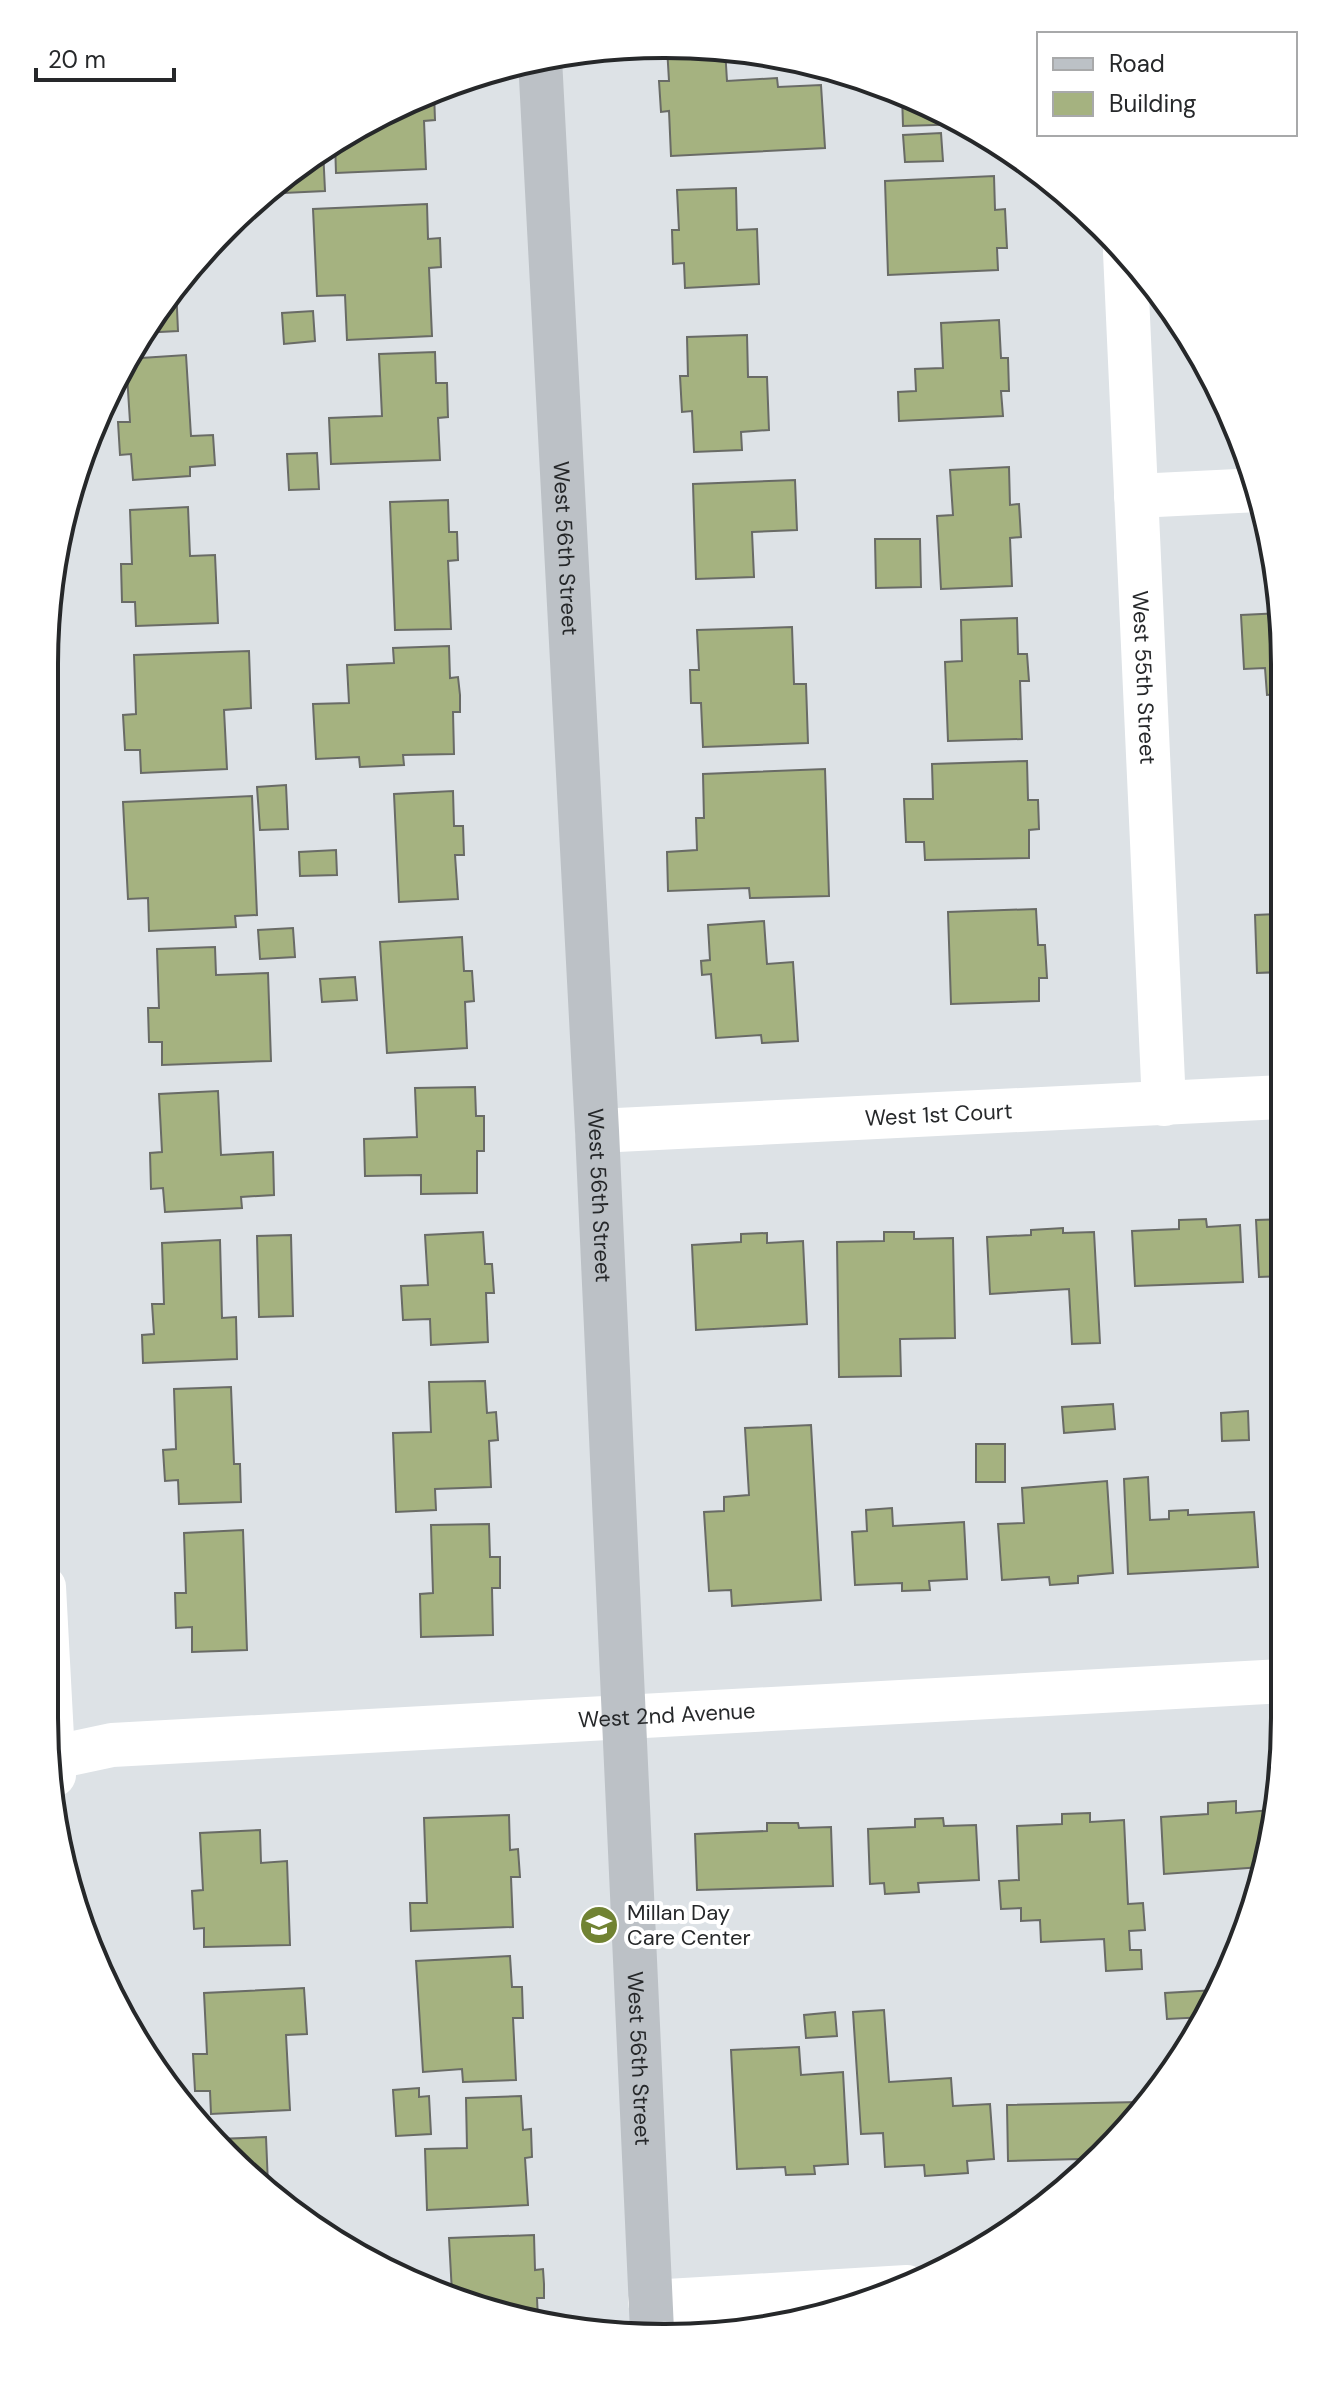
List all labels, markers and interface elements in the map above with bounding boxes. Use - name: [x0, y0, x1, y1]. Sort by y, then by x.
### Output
- scale bar: [36, 32, 174, 82]
- legend: [1037, 32, 1297, 136]
- text: 20 m: [48, 44, 106, 75]
- text: Road: [1109, 48, 1165, 79]
- text: Building: [1109, 88, 1196, 119]
- street label: West 56th Street: [547, 460, 585, 636]
- street label: West 55th Street: [1126, 590, 1163, 765]
- street label: West 1st Court: [864, 1096, 1013, 1132]
- street label: West 56th Street: [581, 1107, 618, 1283]
- street label: West 2nd Avenue: [577, 1695, 756, 1734]
- place label: Millan Day Care Center: [627, 1898, 751, 1952]
- school or university icon: Millan Day Care Center: [578, 1904, 620, 1946]
- street label: West 56th Street: [621, 1971, 658, 2146]

